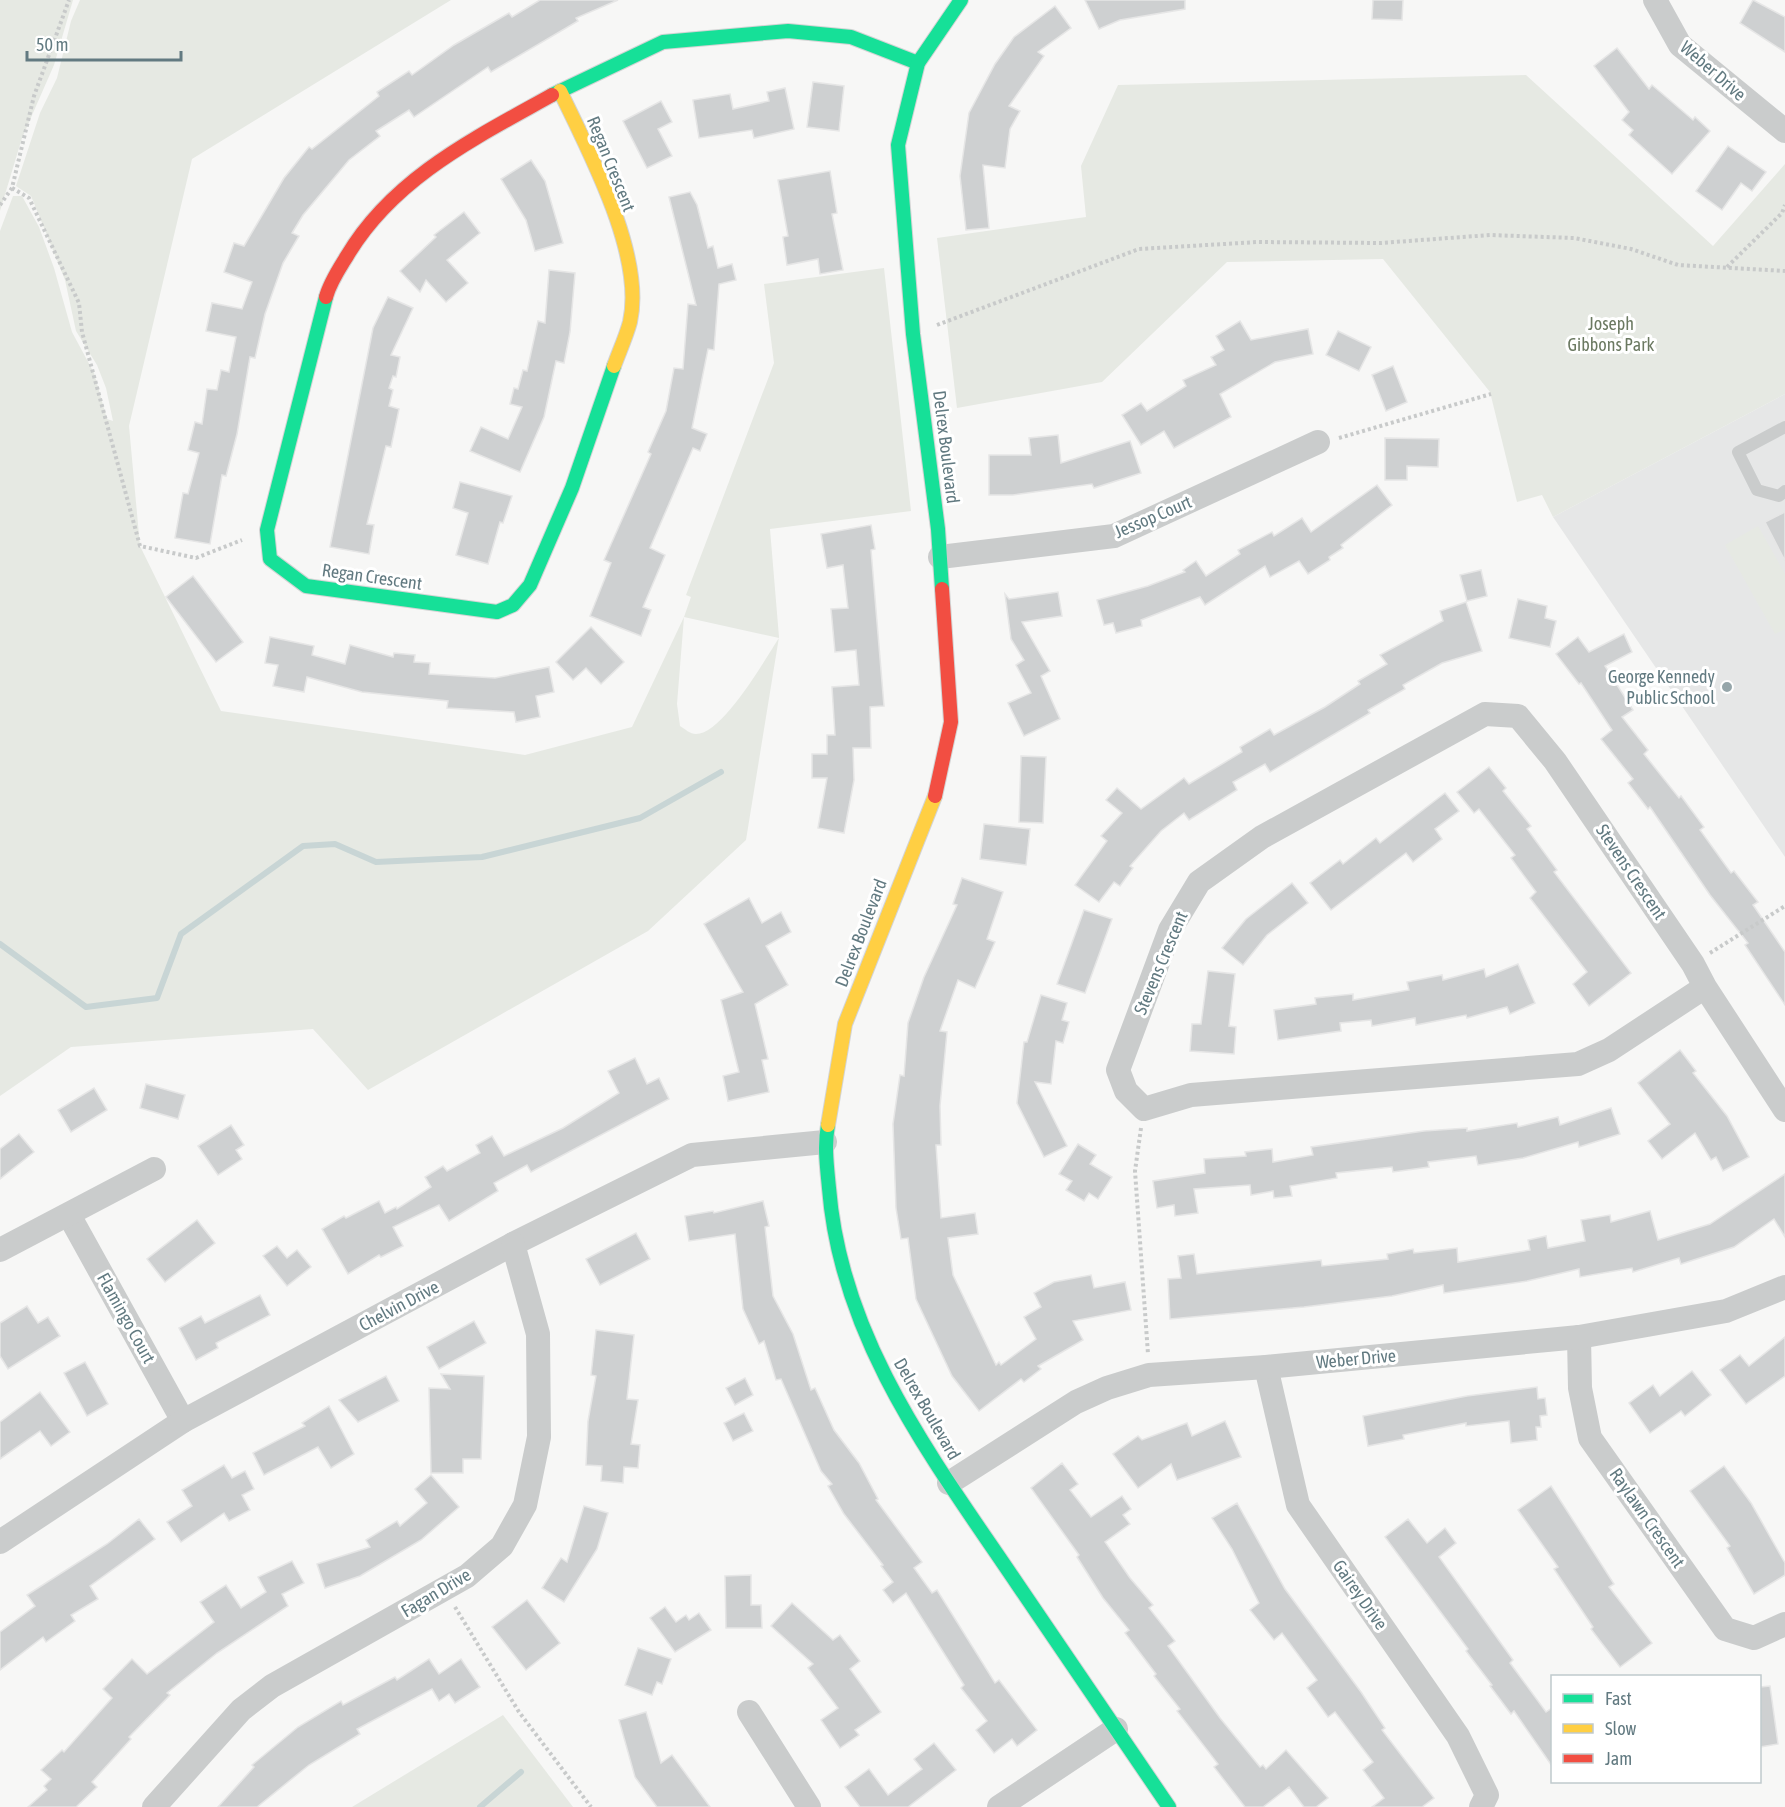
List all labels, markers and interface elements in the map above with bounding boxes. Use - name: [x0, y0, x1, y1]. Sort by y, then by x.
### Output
- scale bar: [27, 24, 182, 62]
- text: 50 m: [36, 34, 68, 55]
- street label: Weber Drive: [1676, 36, 1750, 105]
- street label: Regan Crescent: [583, 113, 640, 214]
- park label: Joseph Gibbons Park: [1568, 313, 1654, 355]
- street label: Delrex Boulevard: [929, 389, 964, 505]
- street label: Jessop Court: [1111, 491, 1194, 542]
- street label: Regan Crescent: [321, 559, 423, 594]
- place label: George Kennedy Public School: [1608, 666, 1715, 708]
- marker: George Kennedy Public School: [1720, 680, 1734, 694]
- street label: Stevens Crescent: [1592, 820, 1671, 923]
- street label: Delrex Boulevard: [830, 876, 891, 990]
- street label: Stevens Crescent: [1129, 908, 1192, 1018]
- street label: Flamingo Court: [93, 1269, 160, 1367]
- street label: Chelvin Drive: [355, 1276, 442, 1335]
- street label: Weber Drive: [1315, 1345, 1397, 1372]
- street label: Delrex Boulevard: [890, 1354, 965, 1463]
- street label: Raylawn Crescent: [1605, 1464, 1689, 1571]
- street label: Gairey Drive: [1329, 1556, 1392, 1634]
- street label: Fagan Drive: [397, 1564, 474, 1621]
- legend: [1551, 1675, 1761, 1783]
- text: Fast: [1605, 1688, 1632, 1709]
- text: Slow: [1605, 1718, 1636, 1739]
- text: Jam: [1605, 1748, 1632, 1769]

